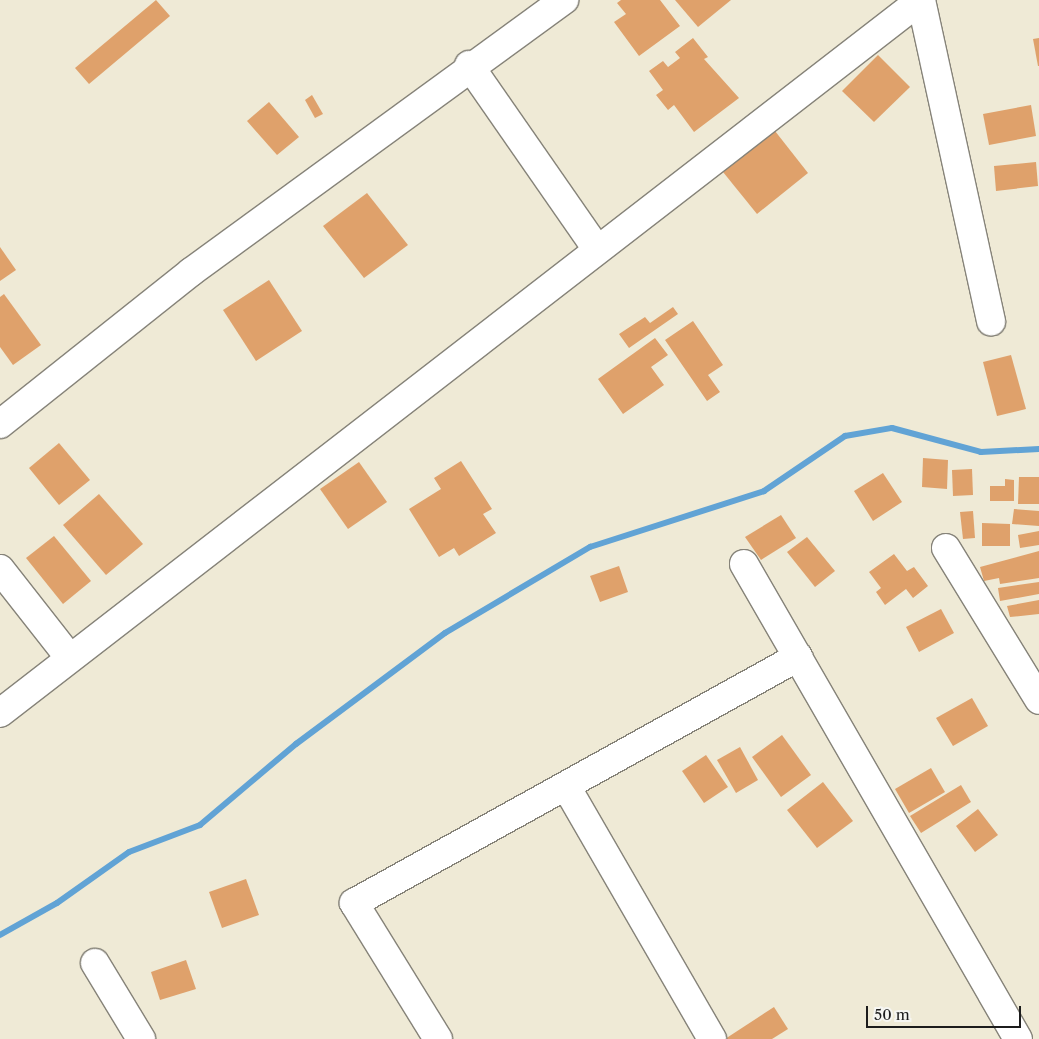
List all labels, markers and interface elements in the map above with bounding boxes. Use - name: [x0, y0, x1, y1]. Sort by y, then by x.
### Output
- scale bar: [869, 996, 1024, 1028]
- text: 50 m: [874, 1005, 910, 1024]

